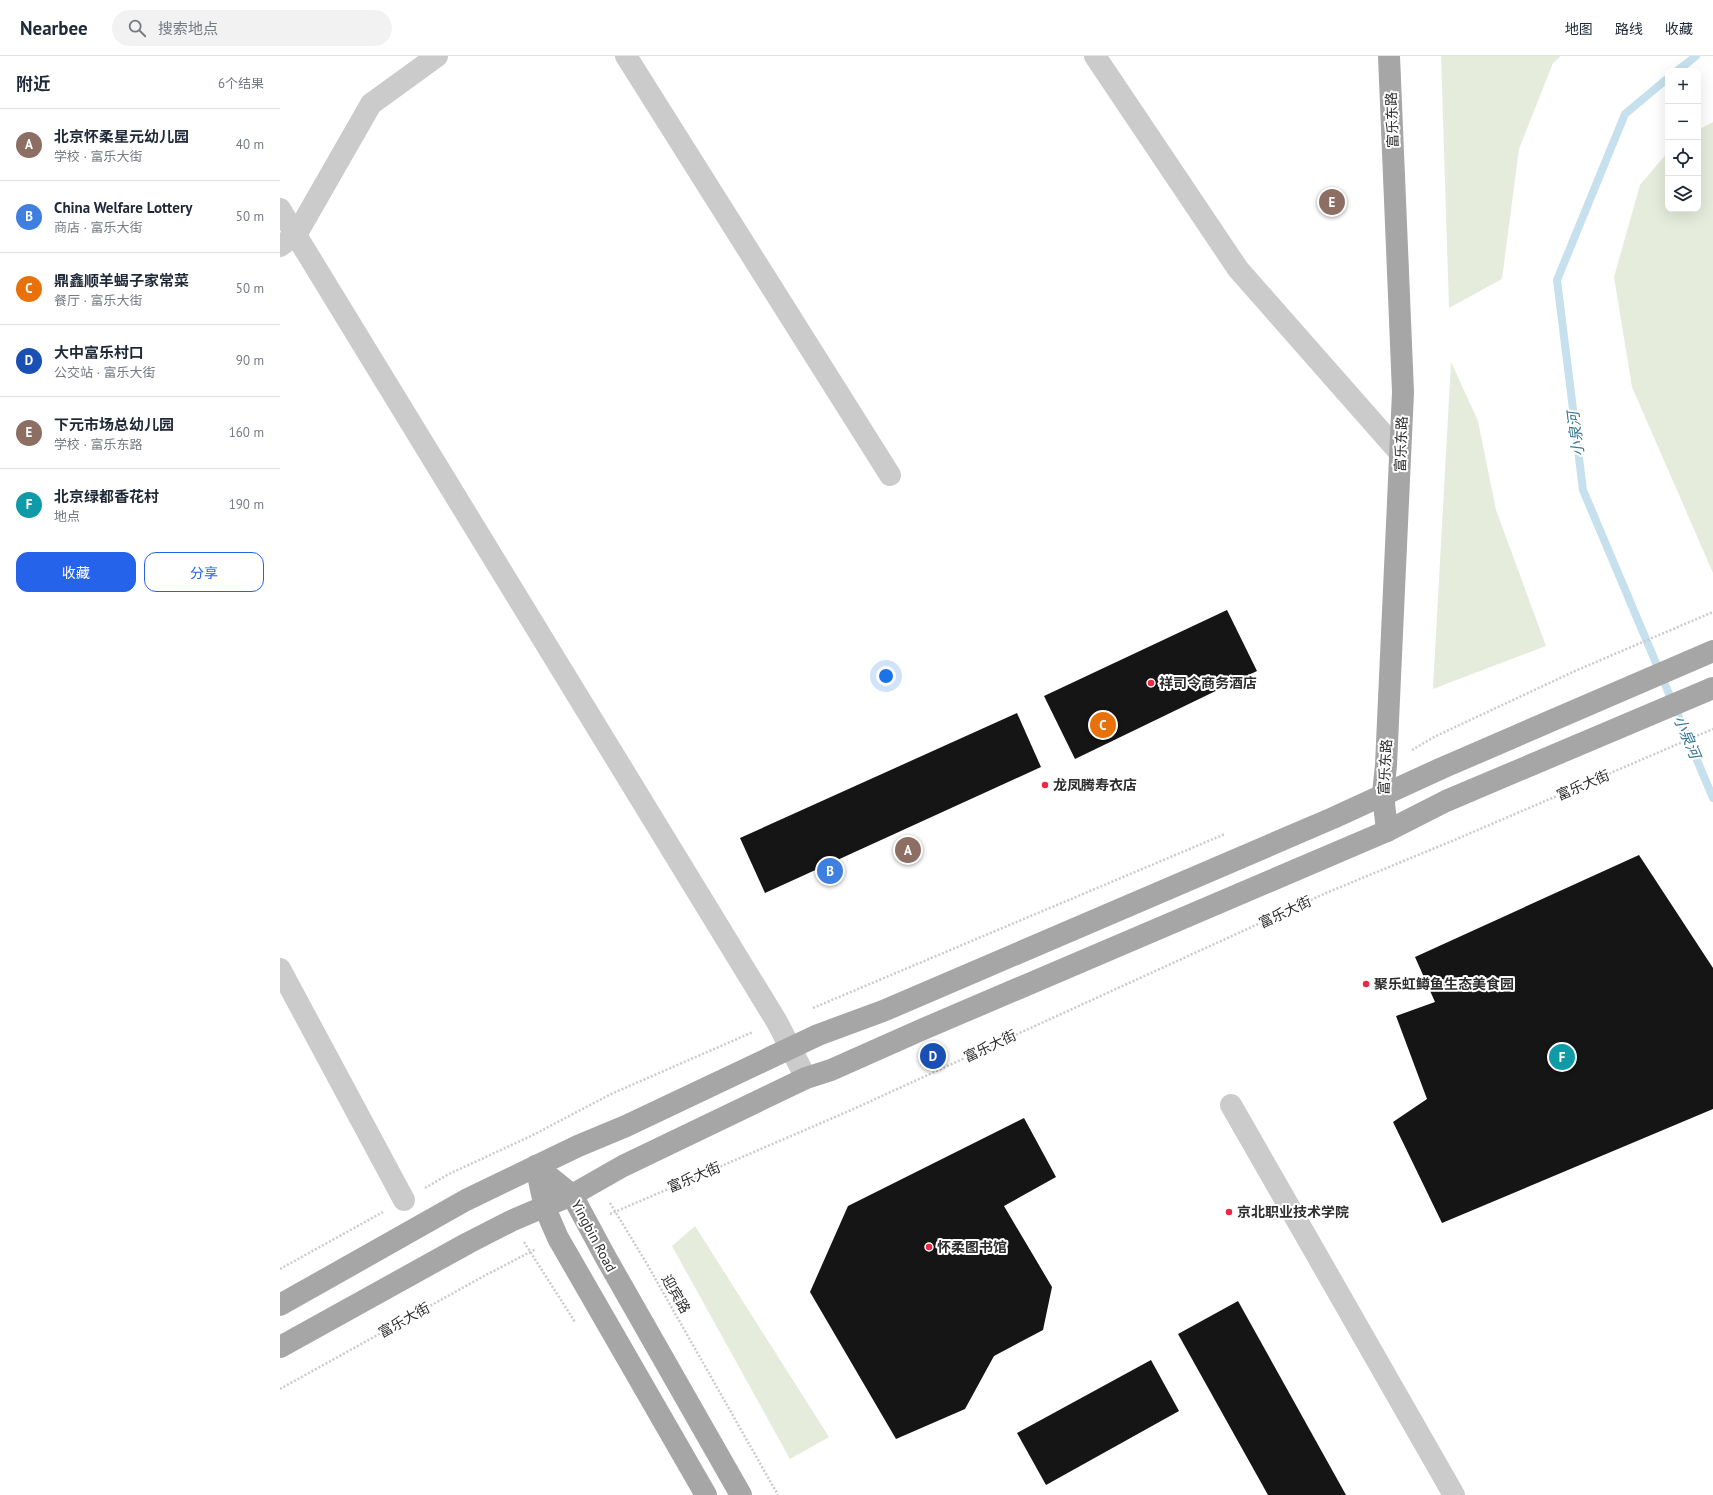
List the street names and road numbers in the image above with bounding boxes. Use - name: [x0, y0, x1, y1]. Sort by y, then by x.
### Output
- street label: 富乐东路: [1382, 92, 1402, 148]
- street label: 富乐东路: [1391, 416, 1411, 472]
- street label: 富乐东路: [1375, 739, 1395, 795]
- street label: 富乐大街: [1554, 766, 1612, 804]
- street label: 富乐大街: [1256, 892, 1314, 932]
- street label: 富乐大街: [961, 1026, 1019, 1066]
- street label: 富乐大街: [665, 1158, 723, 1196]
- street label: Yingbin Road: [567, 1197, 621, 1275]
- street label: 迎宾路: [658, 1271, 694, 1317]
- street label: 富乐大街: [375, 1299, 433, 1341]

